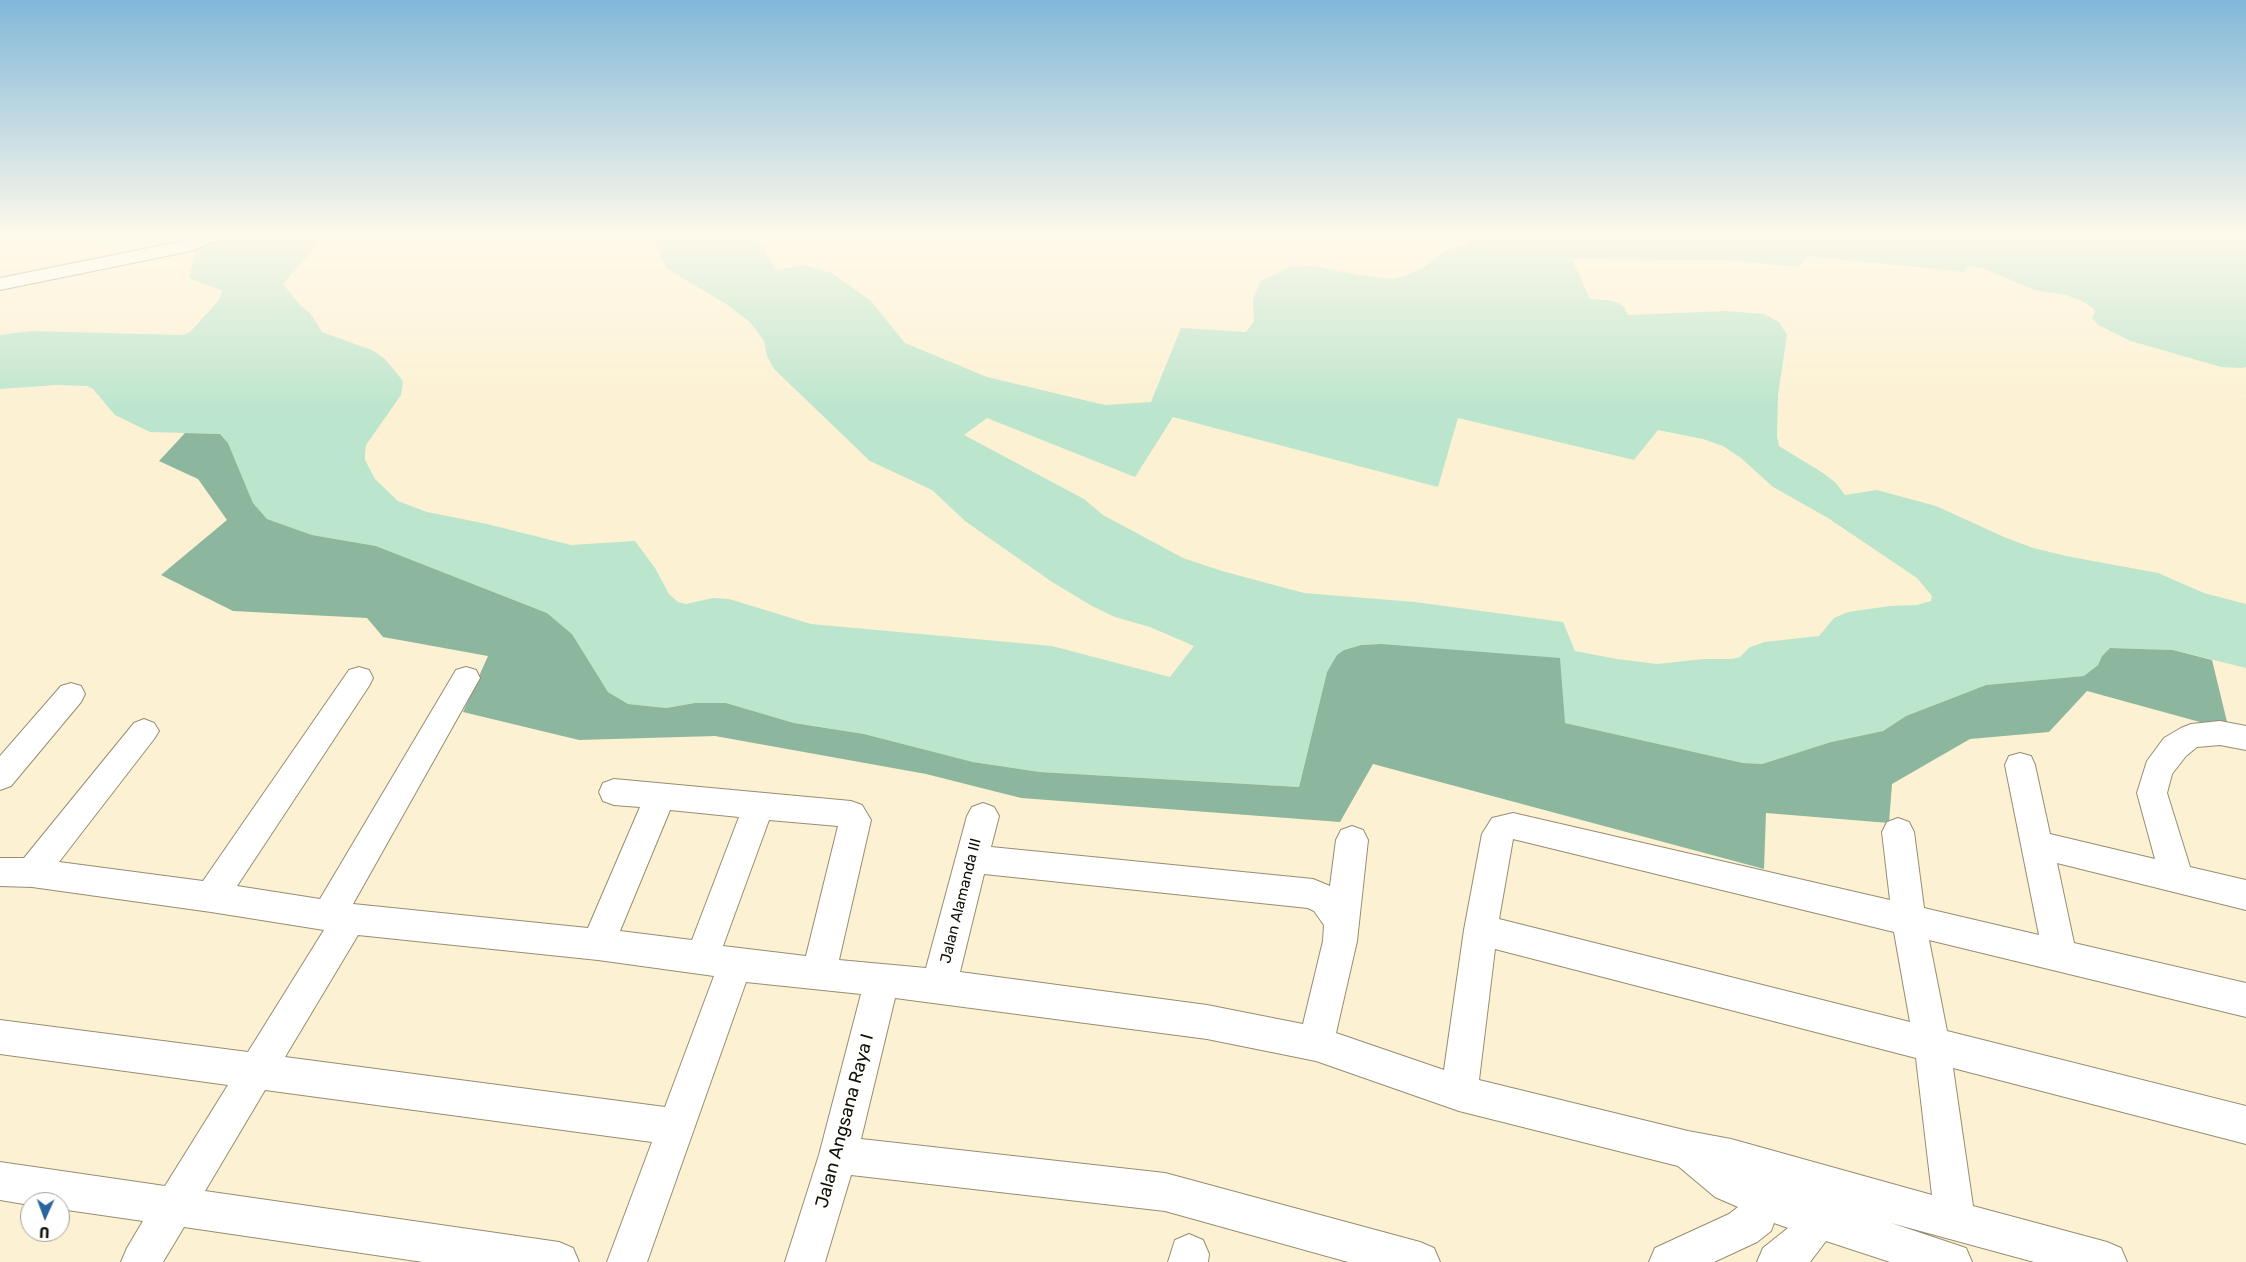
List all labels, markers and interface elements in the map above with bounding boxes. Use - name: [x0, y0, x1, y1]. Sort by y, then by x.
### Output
- street label: Jalan Alamanda III: [937, 837, 985, 965]
- street label: Jalan Angsana Raya I: [811, 1032, 879, 1210]
- north arrow: [20, 1192, 70, 1242]
- text: U: [39, 1223, 50, 1240]

